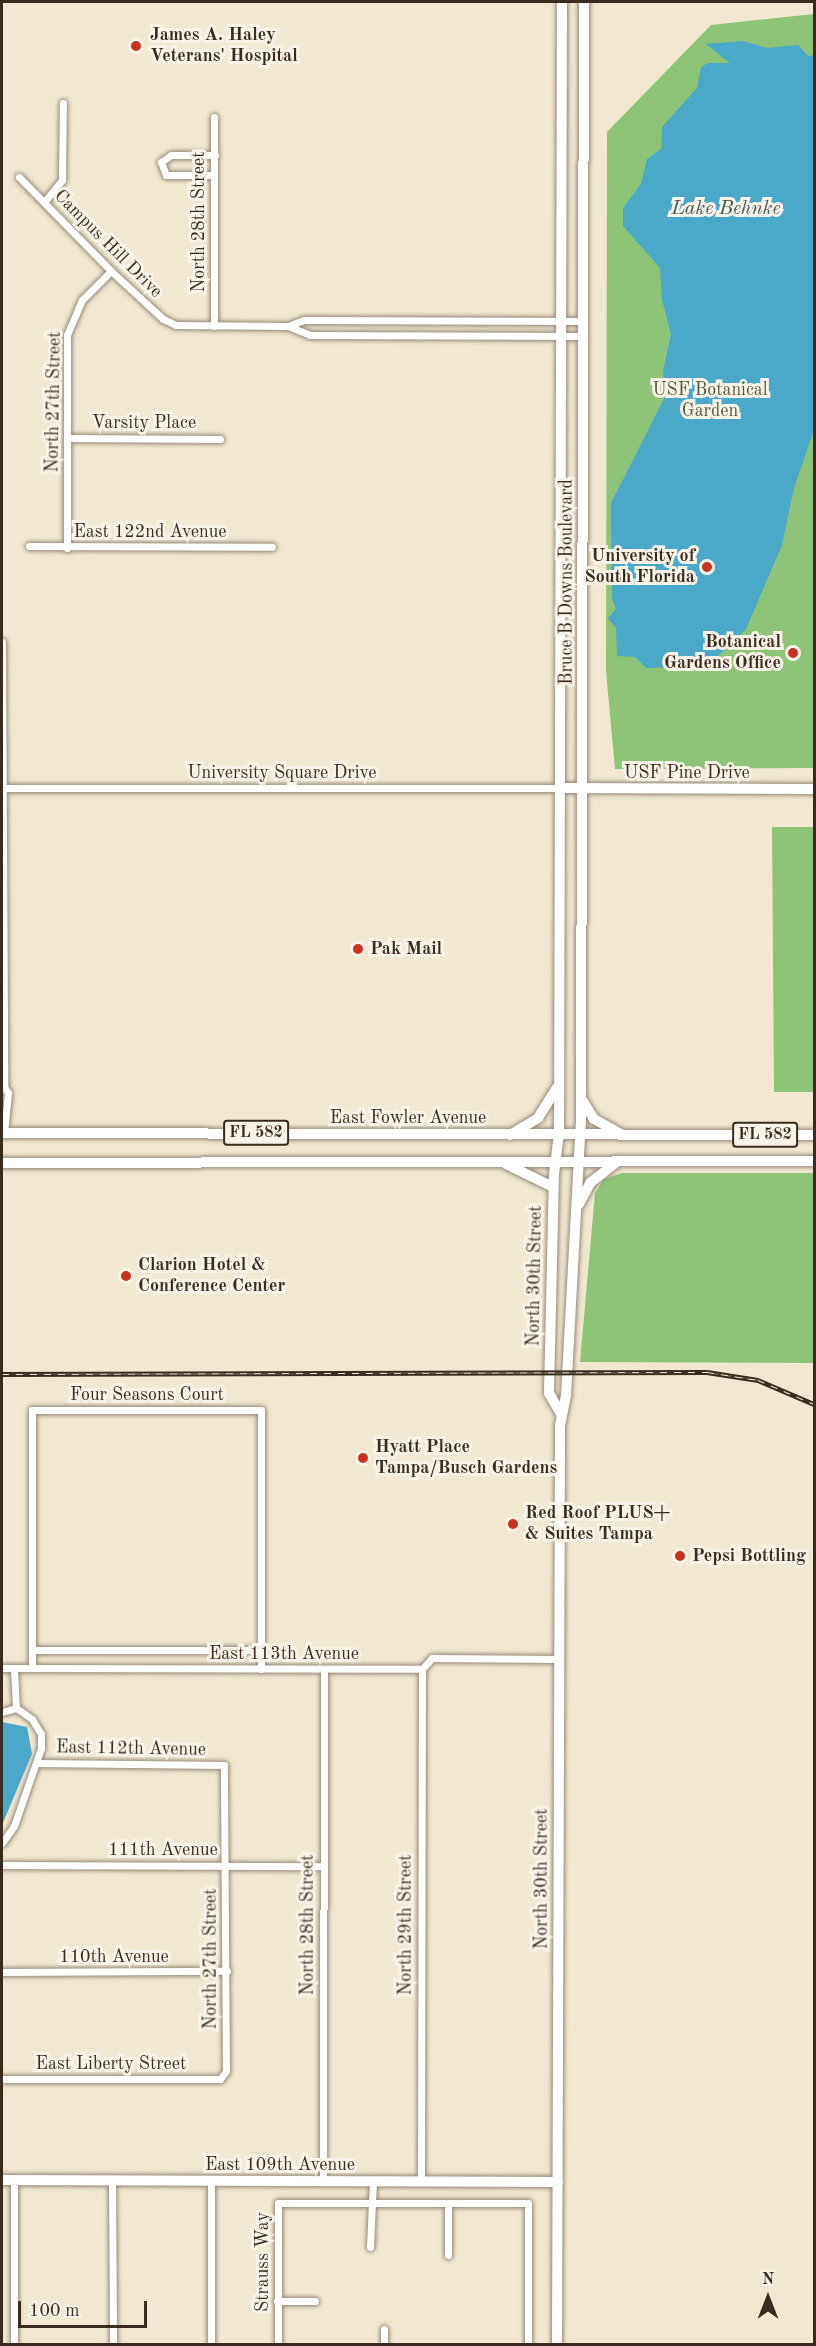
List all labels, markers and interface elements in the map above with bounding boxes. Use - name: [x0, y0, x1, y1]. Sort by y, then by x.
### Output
- place label: James A. Haley Veterans' Hospital: [150, 25, 298, 68]
- marker: James A. Haley Veterans' Hospital: [127, 37, 145, 55]
- street label: North 28th Street: [188, 151, 210, 293]
- street label: Campus Hill Drive: [49, 185, 167, 303]
- water label: Lake Behnke: [671, 197, 781, 221]
- street label: North 27th Street: [42, 331, 66, 473]
- park label: USF Botanical Garden: [652, 380, 768, 422]
- street label: Varsity Place: [92, 412, 196, 434]
- street label: Bruce B Downs Boulevard: [556, 479, 578, 685]
- street label: East 122nd Avenue: [73, 521, 227, 543]
- place label: University of South Florida: [585, 546, 695, 588]
- marker: University of South Florida: [700, 560, 714, 574]
- place label: Botanical Gardens Office: [664, 632, 781, 674]
- marker: Botanical Gardens Office: [786, 646, 800, 660]
- street label: University Square Drive: [187, 762, 377, 784]
- street label: USF Pine Drive: [624, 762, 750, 784]
- place label: Pak Mail: [370, 938, 442, 960]
- marker: Pak Mail: [351, 942, 365, 956]
- street label: East Fowler Avenue: [330, 1107, 486, 1129]
- road number: FL 582: [223, 1120, 289, 1146]
- road number: FL 582: [732, 1122, 798, 1148]
- street label: North 30th Street: [523, 1205, 547, 1347]
- place label: Clarion Hotel & Conference Center: [138, 1255, 285, 1298]
- marker: Clarion Hotel & Conference Center: [119, 1269, 133, 1283]
- street label: Four Seasons Court: [70, 1384, 224, 1406]
- place label: Hyatt Place Tampa/Busch Gardens: [375, 1437, 557, 1480]
- marker: Hyatt Place Tampa/Busch Gardens: [356, 1451, 370, 1465]
- place label: Red Roof PLUS+ & Suites Tampa: [525, 1503, 670, 1546]
- marker: Red Roof PLUS+ & Suites Tampa: [506, 1517, 520, 1531]
- place label: Pepsi Bottling: [692, 1545, 806, 1567]
- marker: Pepsi Bottling: [673, 1549, 687, 1563]
- street label: East 113th Avenue: [209, 1643, 359, 1665]
- street label: East 112th Avenue: [56, 1737, 206, 1761]
- street label: North 30th Street: [531, 1808, 553, 1950]
- street label: 111th Avenue: [108, 1839, 218, 1861]
- street label: North 28th Street: [297, 1854, 319, 1996]
- street label: North 29th Street: [395, 1854, 417, 1996]
- street label: North 27th Street: [200, 1888, 222, 2030]
- street label: 110th Avenue: [59, 1946, 169, 1968]
- street label: East Liberty Street: [36, 2053, 186, 2075]
- street label: East 109th Avenue: [205, 2154, 355, 2176]
- street label: Strauss Way: [252, 2212, 274, 2312]
- north arrow: [738, 2268, 798, 2328]
- text: N: [762, 2272, 774, 2288]
- scale bar: [21, 2289, 150, 2327]
- text: 100 m: [29, 2302, 80, 2320]

